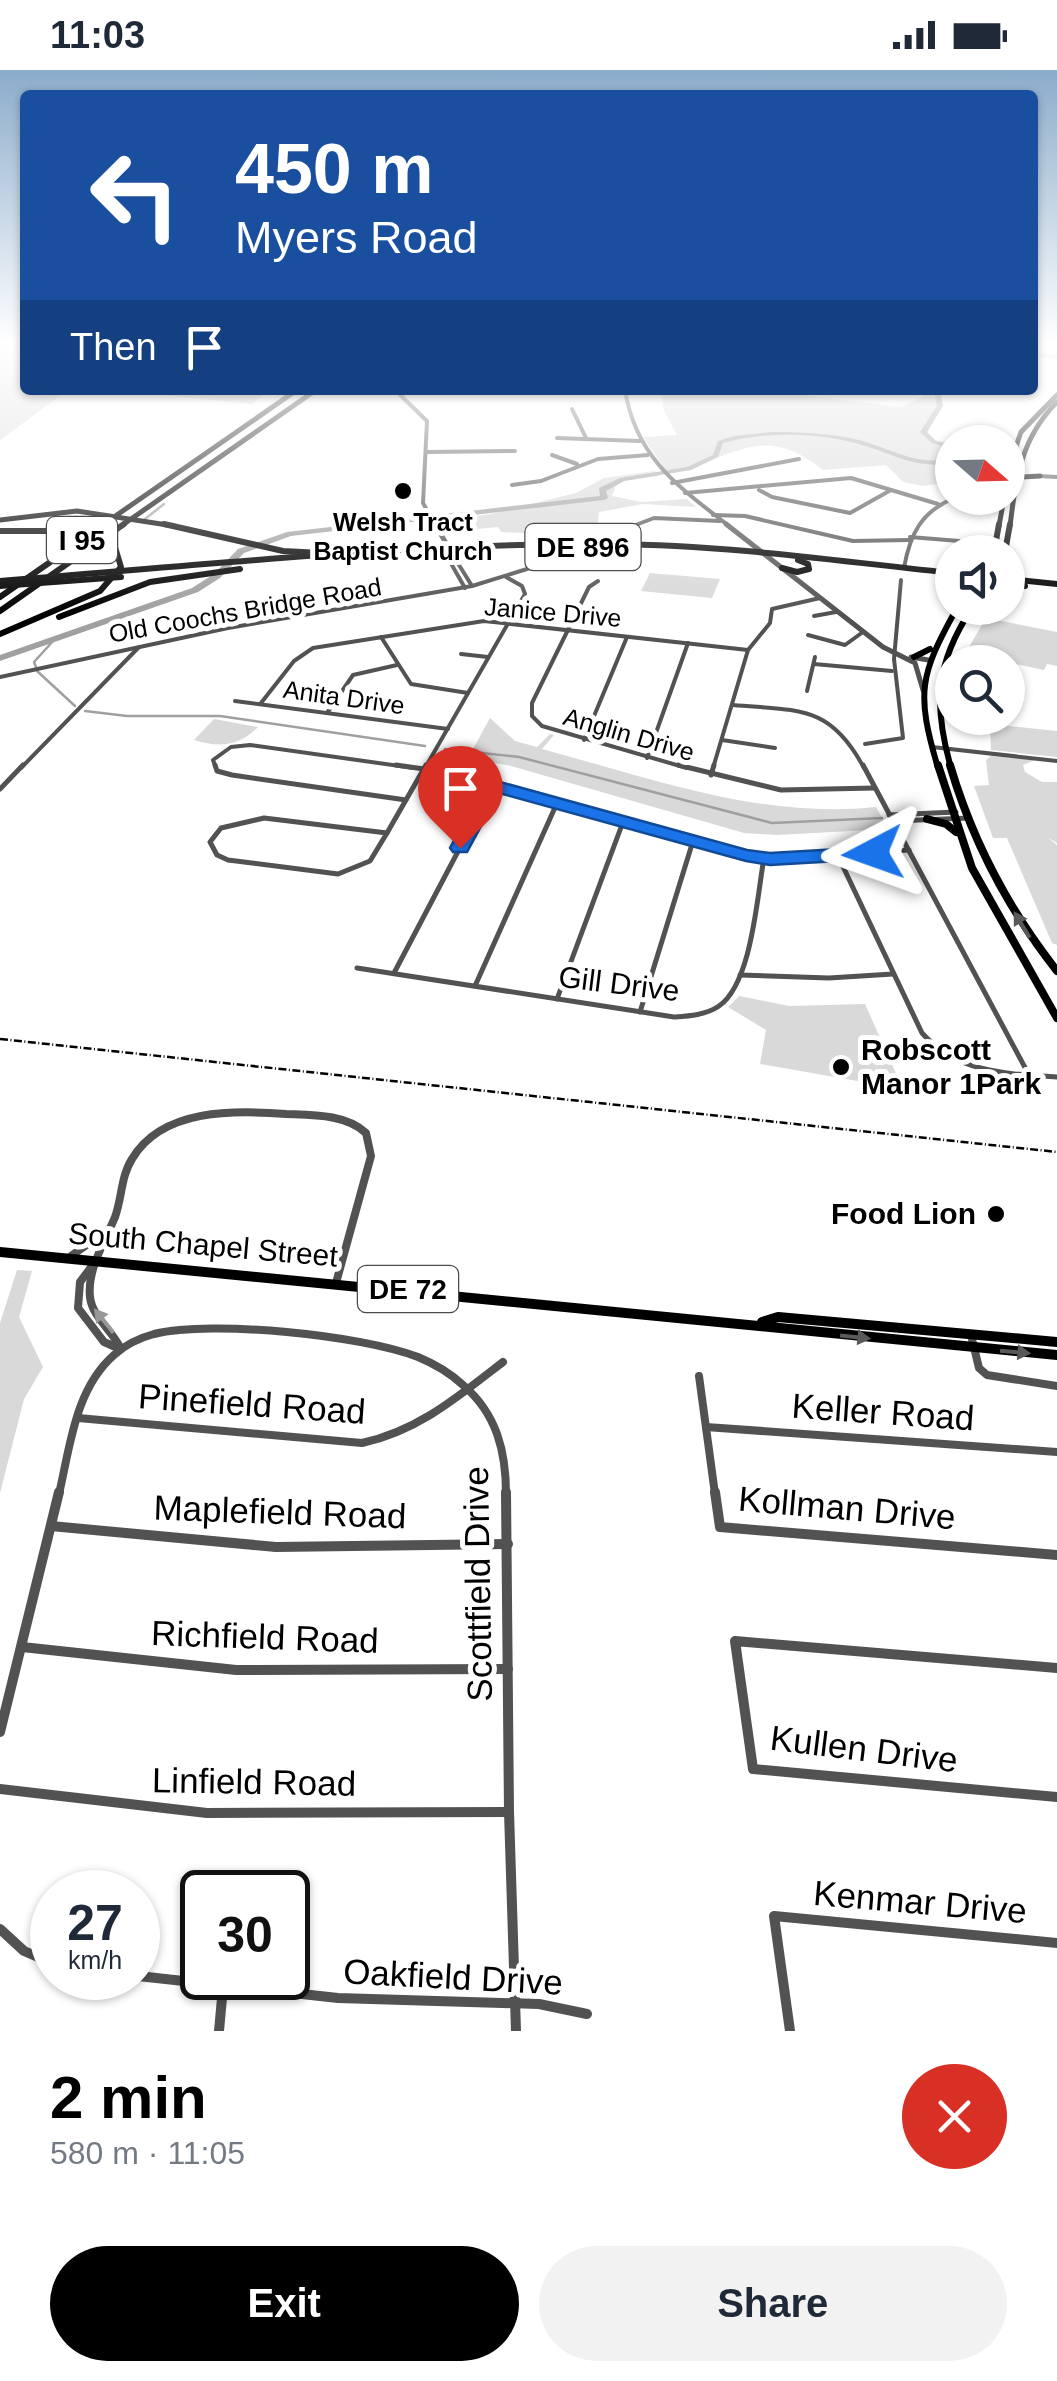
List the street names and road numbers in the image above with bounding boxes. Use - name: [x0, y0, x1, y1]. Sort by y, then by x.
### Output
- road number: I 95: [47, 517, 117, 563]
- road number: DE 896: [526, 524, 640, 570]
- street label: Old Coochs Bridge Road: [106, 572, 384, 648]
- street label: Janice Drive: [483, 592, 623, 632]
- street label: Anita Drive: [282, 675, 406, 719]
- street label: Anglin Drive: [560, 702, 698, 766]
- street label: Gill Drive: [557, 960, 681, 1007]
- street label: South Chapel Street: [67, 1216, 340, 1273]
- road number: DE 72: [358, 1266, 458, 1312]
- street label: Pinefield Road: [137, 1376, 367, 1431]
- street label: Keller Road: [790, 1386, 976, 1437]
- street label: Scottfield Drive: [456, 1466, 499, 1702]
- street label: Kollman Drive: [737, 1479, 957, 1536]
- street label: Maplefield Road: [153, 1488, 407, 1535]
- street label: Richfield Road: [151, 1613, 379, 1660]
- street label: Kullen Drive: [768, 1718, 960, 1779]
- street label: Linfield Road: [152, 1760, 356, 1803]
- street label: Kenmar Drive: [812, 1873, 1028, 1930]
- street label: Oakfield Drive: [342, 1951, 564, 2002]

